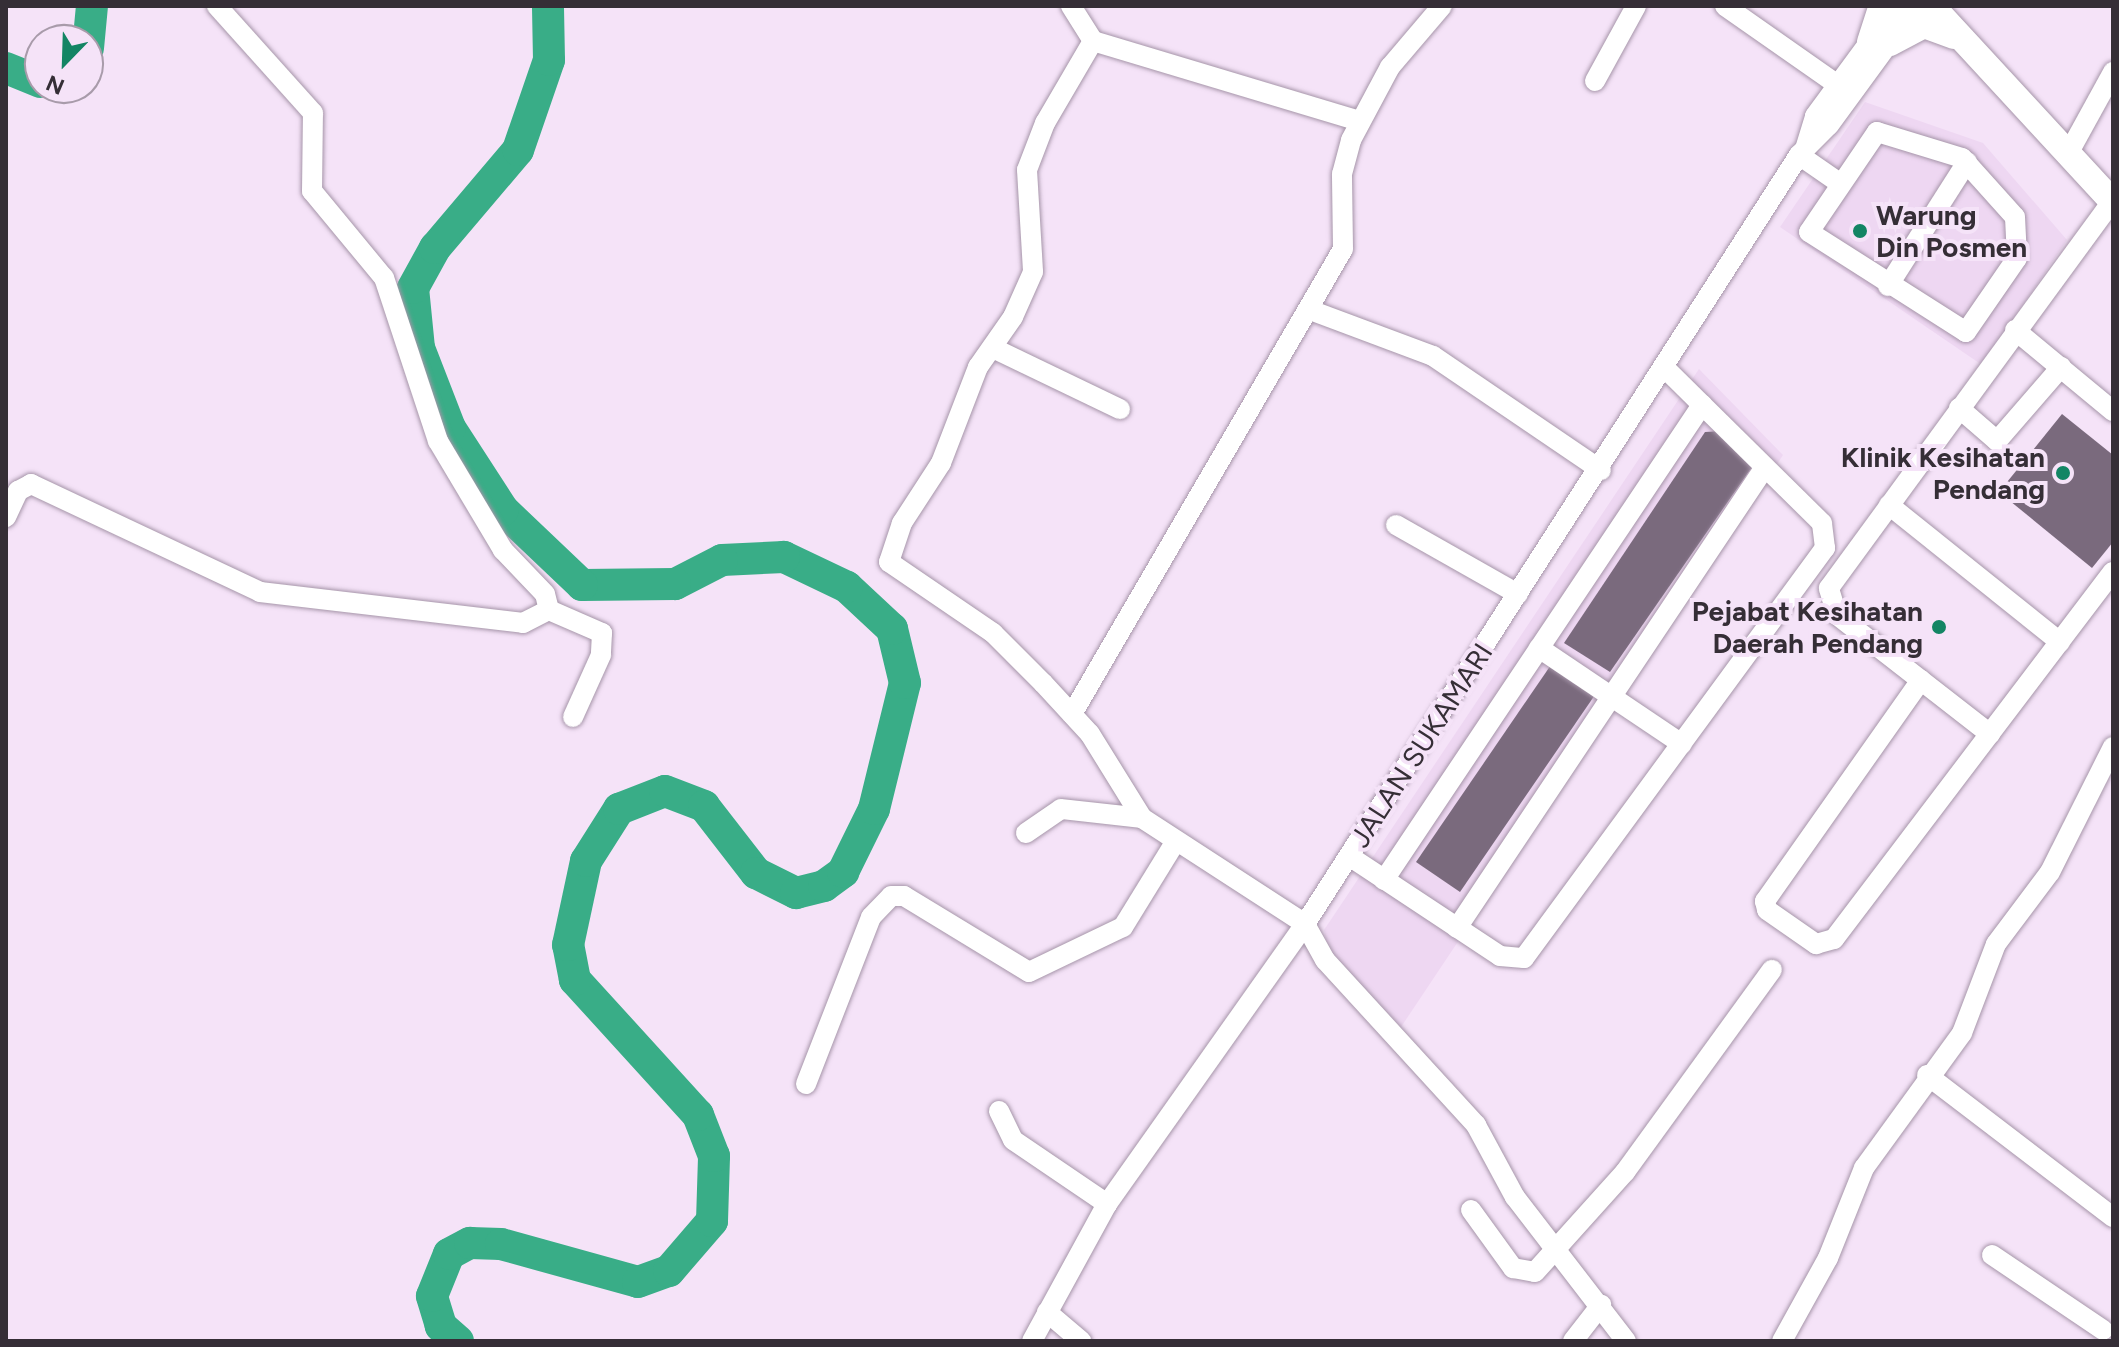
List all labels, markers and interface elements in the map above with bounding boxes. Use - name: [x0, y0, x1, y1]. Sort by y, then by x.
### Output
- north arrow: [24, 24, 104, 104]
- text: N: [42, 69, 68, 100]
- place label: Warung Din Posmen: [1876, 198, 2027, 264]
- marker: Warung Din Posmen: [1851, 222, 1869, 240]
- place label: Klinik Kesihatan Pendang: [1841, 440, 2045, 506]
- marker: Klinik Kesihatan Pendang: [2052, 462, 2074, 484]
- place label: Pejabat Kesihatan Daerah Pendang: [1692, 594, 1923, 660]
- marker: Pejabat Kesihatan Daerah Pendang: [1930, 618, 1948, 636]
- street label: JALAN SUKAMARI: [1343, 637, 1499, 853]

